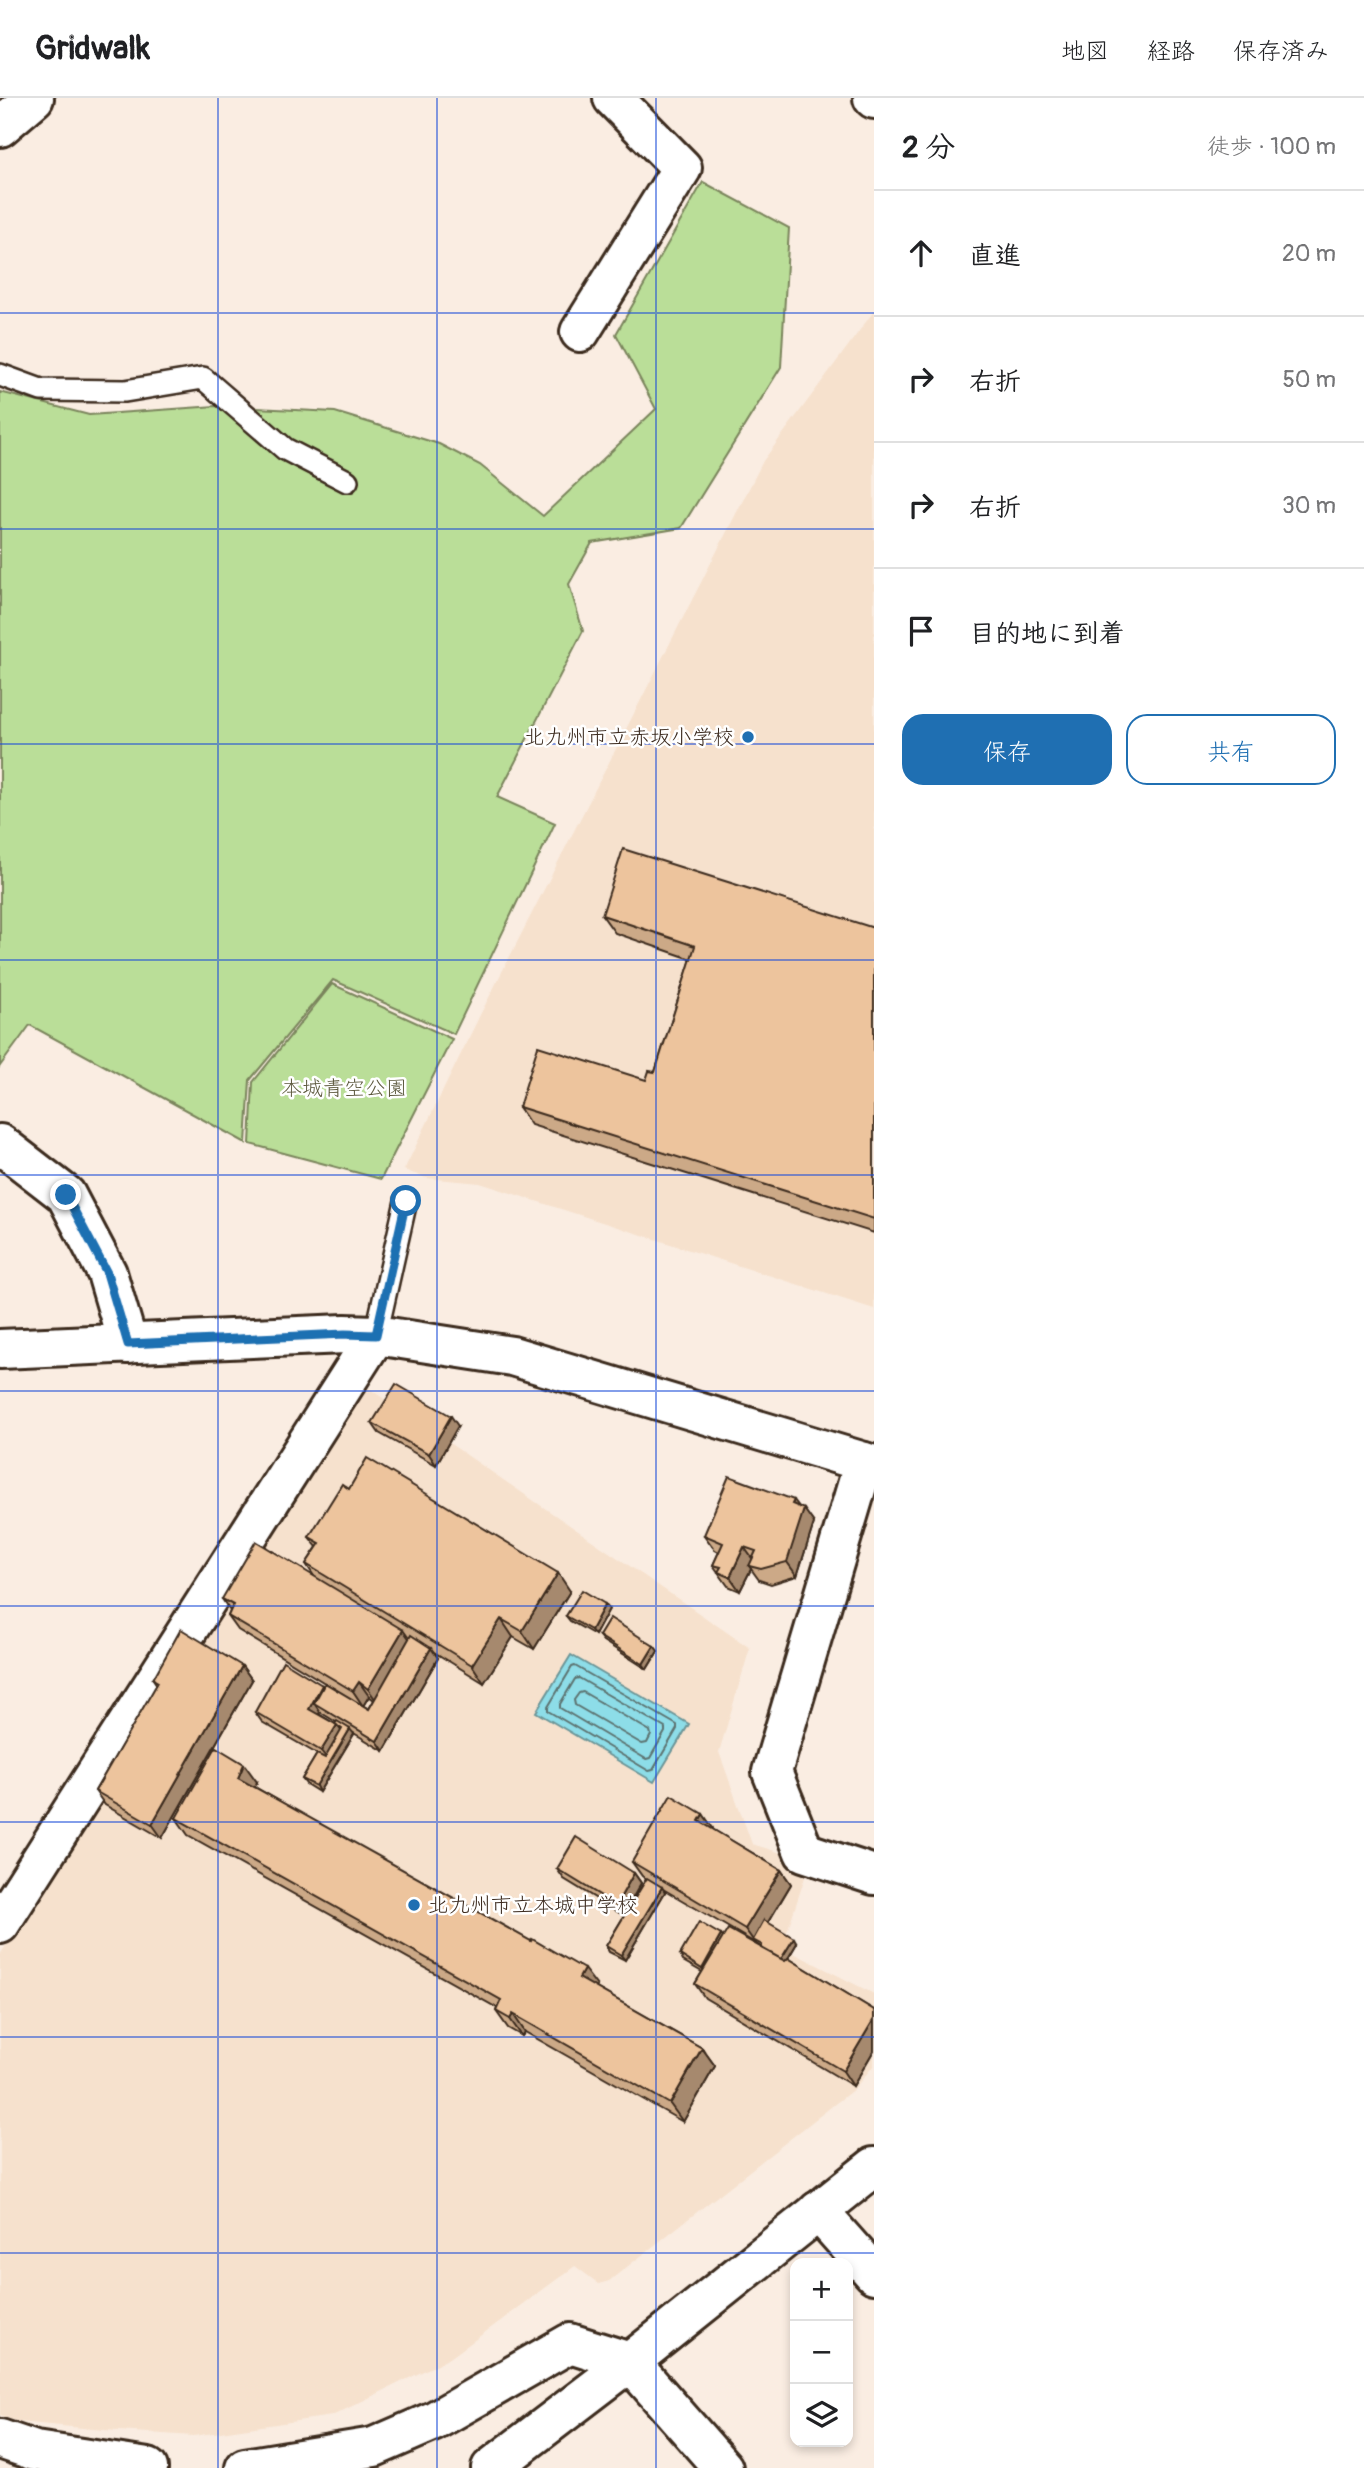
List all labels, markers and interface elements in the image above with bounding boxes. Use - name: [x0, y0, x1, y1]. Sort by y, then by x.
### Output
- text: Gridwalk: [35, 28, 150, 69]
- text: 地図: [1061, 37, 1109, 66]
- text: 経路: [1147, 37, 1195, 66]
- text: 保存済み: [1233, 37, 1329, 66]
- text: 2 分: [902, 129, 955, 166]
- text: 徒歩 · 100 m: [1207, 132, 1336, 161]
- icon: ahead: [902, 234, 940, 272]
- text: 20 m: [1282, 239, 1336, 268]
- text: 直進: [969, 240, 1021, 272]
- icon: right: [902, 360, 940, 398]
- text: 50 m: [1282, 365, 1336, 394]
- text: 右折: [969, 366, 1021, 398]
- icon: right: [902, 486, 940, 524]
- text: 30 m: [1282, 491, 1336, 520]
- text: 右折: [969, 492, 1021, 524]
- icon: arrive: [902, 612, 940, 650]
- text: 目的地に到着: [969, 618, 1125, 650]
- button: 保存: [902, 714, 1112, 785]
- button: 共有: [1126, 714, 1336, 785]
- place label: 北九州市立赤坂小学校: [524, 724, 734, 751]
- marker: 北九州市立赤坂小学校: [740, 729, 756, 745]
- park label: 本城青空公園: [281, 1075, 407, 1102]
- route end: [50, 1179, 81, 1210]
- route start: [390, 1185, 421, 1216]
- place label: 北九州市立本城中学校: [428, 1892, 638, 1919]
- marker: 北九州市立本城中学校: [406, 1897, 422, 1913]
- map controls: [790, 2258, 853, 2447]
- button: +: [790, 2258, 853, 2321]
- button: −: [790, 2321, 853, 2384]
- button: layers: [790, 2384, 853, 2447]

